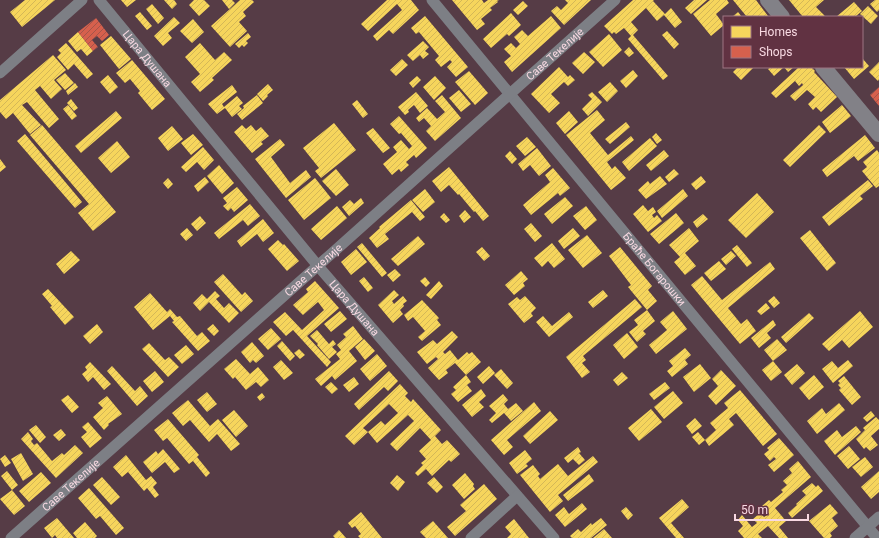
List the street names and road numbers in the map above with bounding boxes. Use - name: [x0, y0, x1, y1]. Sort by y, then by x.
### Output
- street label: Саве Текелије: [524, 25, 587, 83]
- street label: Цара Душана: [120, 28, 174, 90]
- street label: Браће Богарошки: [620, 230, 688, 309]
- street label: Саве Текелије: [282, 241, 345, 299]
- street label: Цара Душана: [326, 278, 382, 339]
- street label: Саве Текелије: [40, 456, 103, 514]

